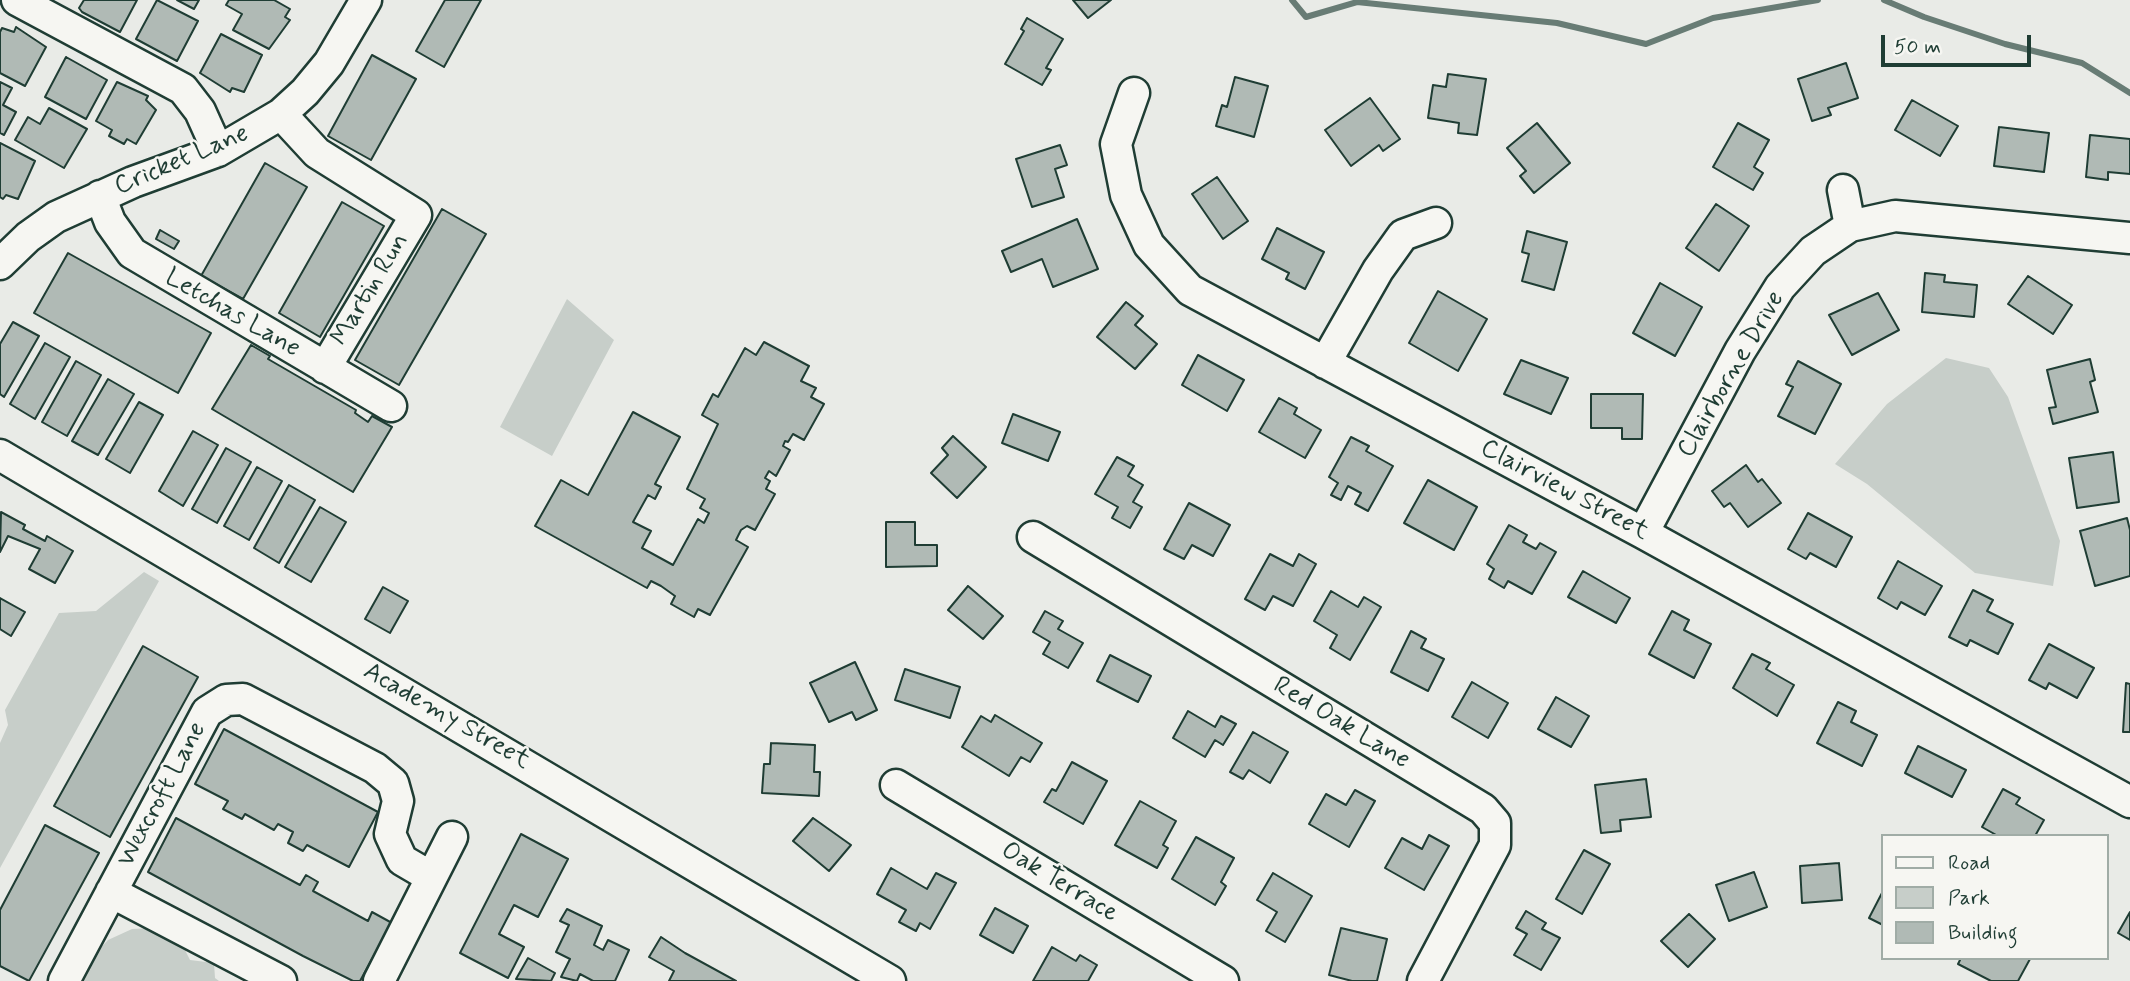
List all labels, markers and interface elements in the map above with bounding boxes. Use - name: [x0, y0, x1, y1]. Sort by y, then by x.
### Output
- scale bar: [1885, 21, 2036, 65]
- text: 50 m: [1894, 33, 1941, 61]
- street label: Cricket Lane: [110, 119, 254, 203]
- street label: Martin Run: [325, 228, 417, 352]
- street label: Letchas Lane: [159, 263, 305, 365]
- street label: Clairborne Drive: [1672, 286, 1792, 464]
- street label: Clairview Street: [1474, 434, 1654, 548]
- street label: Academy Street: [357, 657, 535, 777]
- street label: Red Oak Lane: [1267, 671, 1415, 777]
- street label: Wexcroft Lane: [112, 717, 214, 873]
- legend: [1882, 834, 2109, 960]
- street label: Oak Terrace: [995, 836, 1123, 930]
- text: Road: [1948, 849, 1990, 877]
- text: Park: [1948, 884, 1990, 912]
- text: Building: [1948, 919, 2018, 947]

